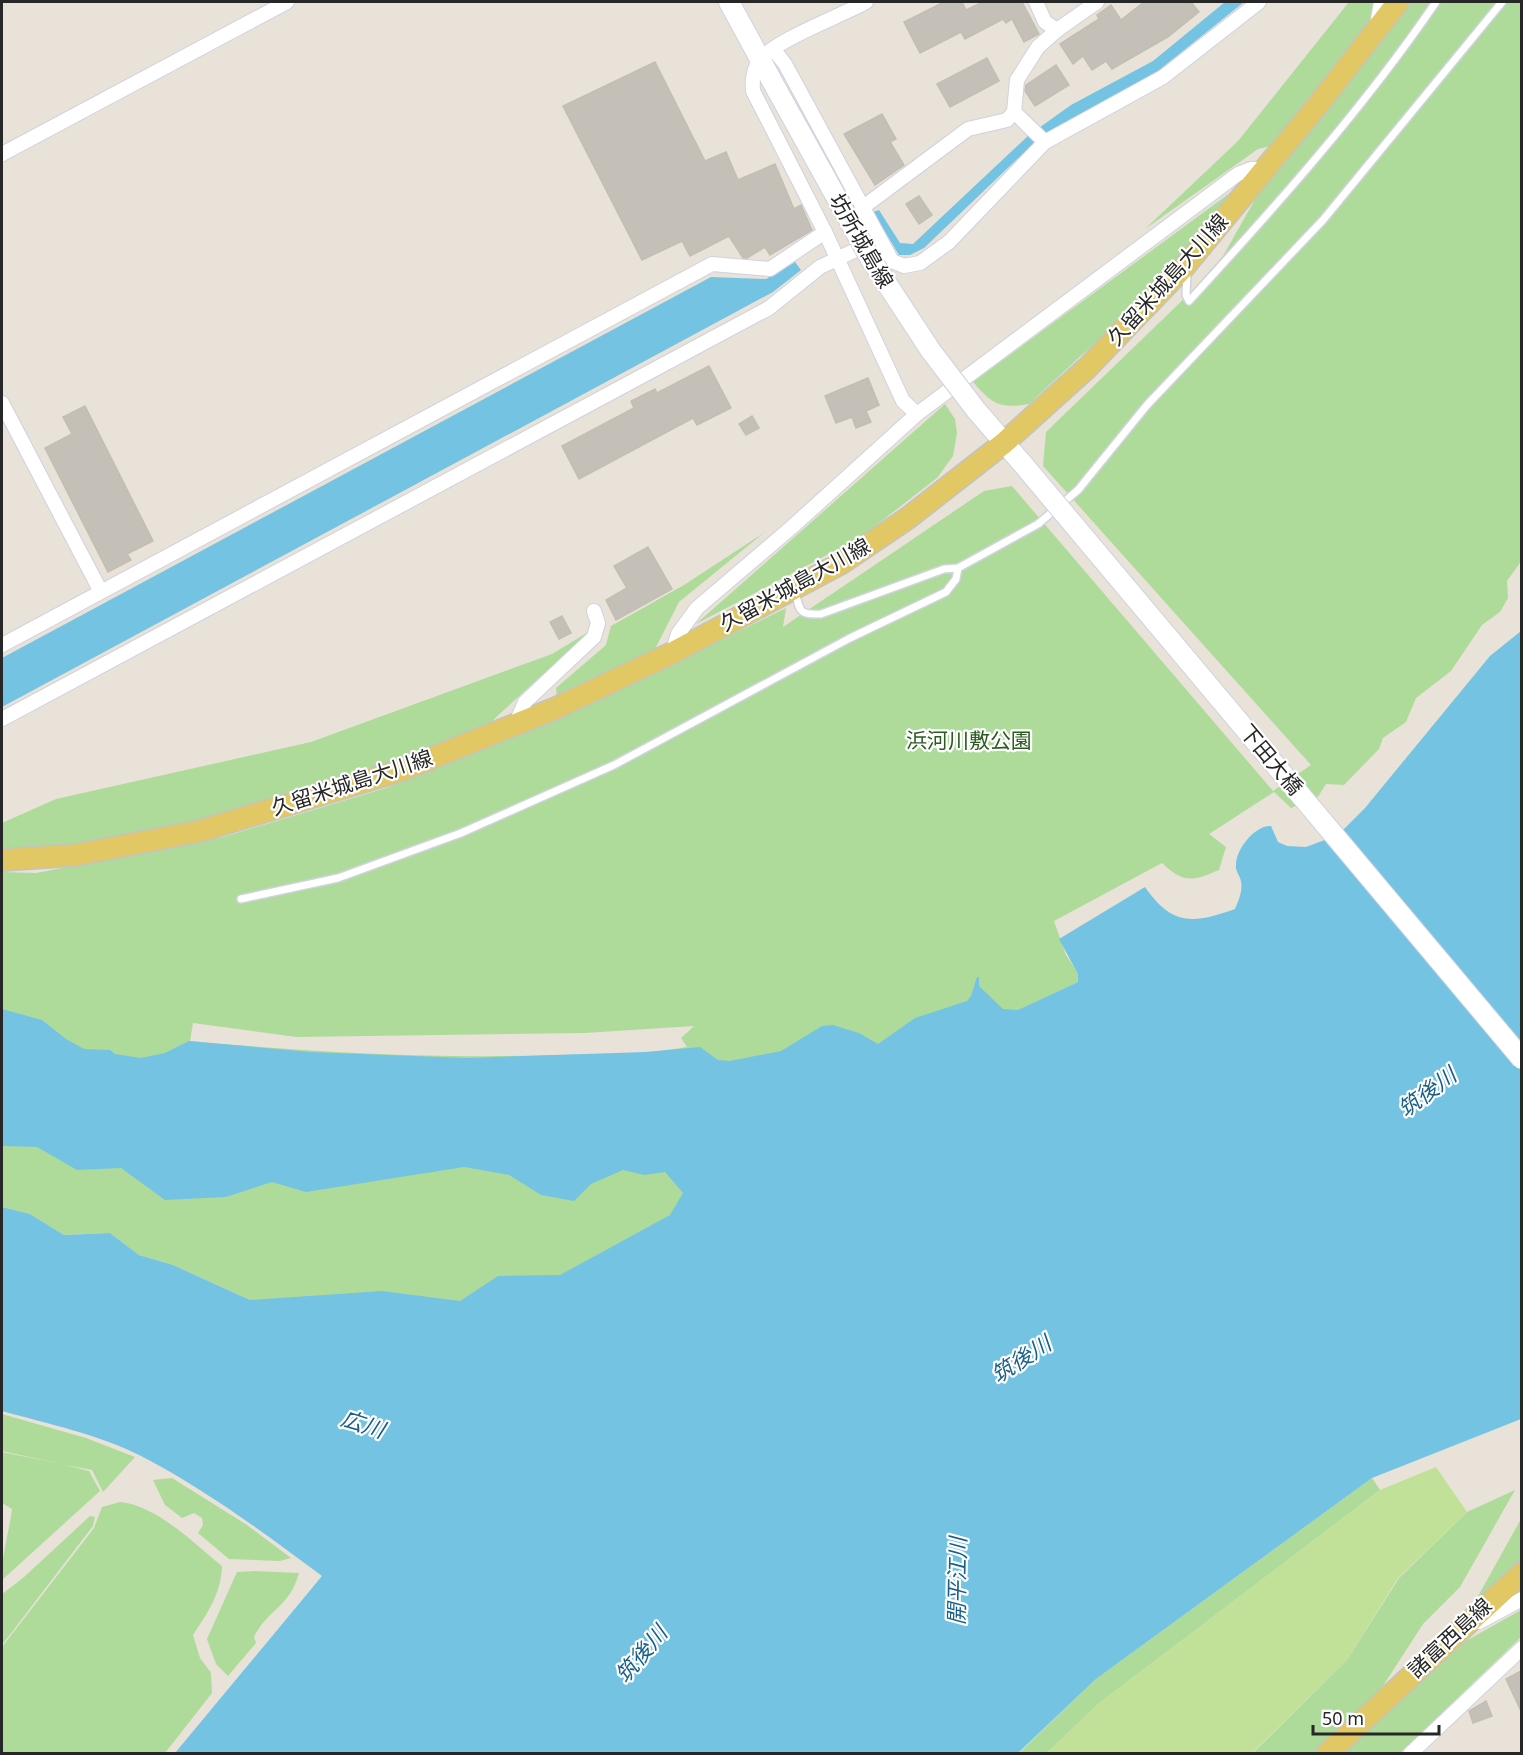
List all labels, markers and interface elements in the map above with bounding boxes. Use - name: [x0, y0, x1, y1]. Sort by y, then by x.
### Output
- street label: 坊所城島線: [823, 188, 900, 293]
- street label: 久留米城島大川線: [1101, 208, 1234, 351]
- street label: 久留米城島大川線: [714, 531, 875, 637]
- street label: 下田大橋: [1234, 718, 1309, 801]
- park label: 浜河川敷公園: [906, 726, 1032, 754]
- street label: 久留米城島大川線: [267, 743, 436, 821]
- water label: 筑後川: [1391, 1058, 1463, 1123]
- water label: 筑後川: [985, 1327, 1058, 1389]
- water label: 広川: [338, 1402, 391, 1445]
- water label: 開平江川: [940, 1535, 972, 1625]
- street label: 諸富西島線: [1401, 1591, 1497, 1683]
- water label: 筑後川: [608, 1617, 674, 1688]
- scale bar: [1313, 1698, 1439, 1736]
- text: 50 m: [1322, 1706, 1364, 1730]

